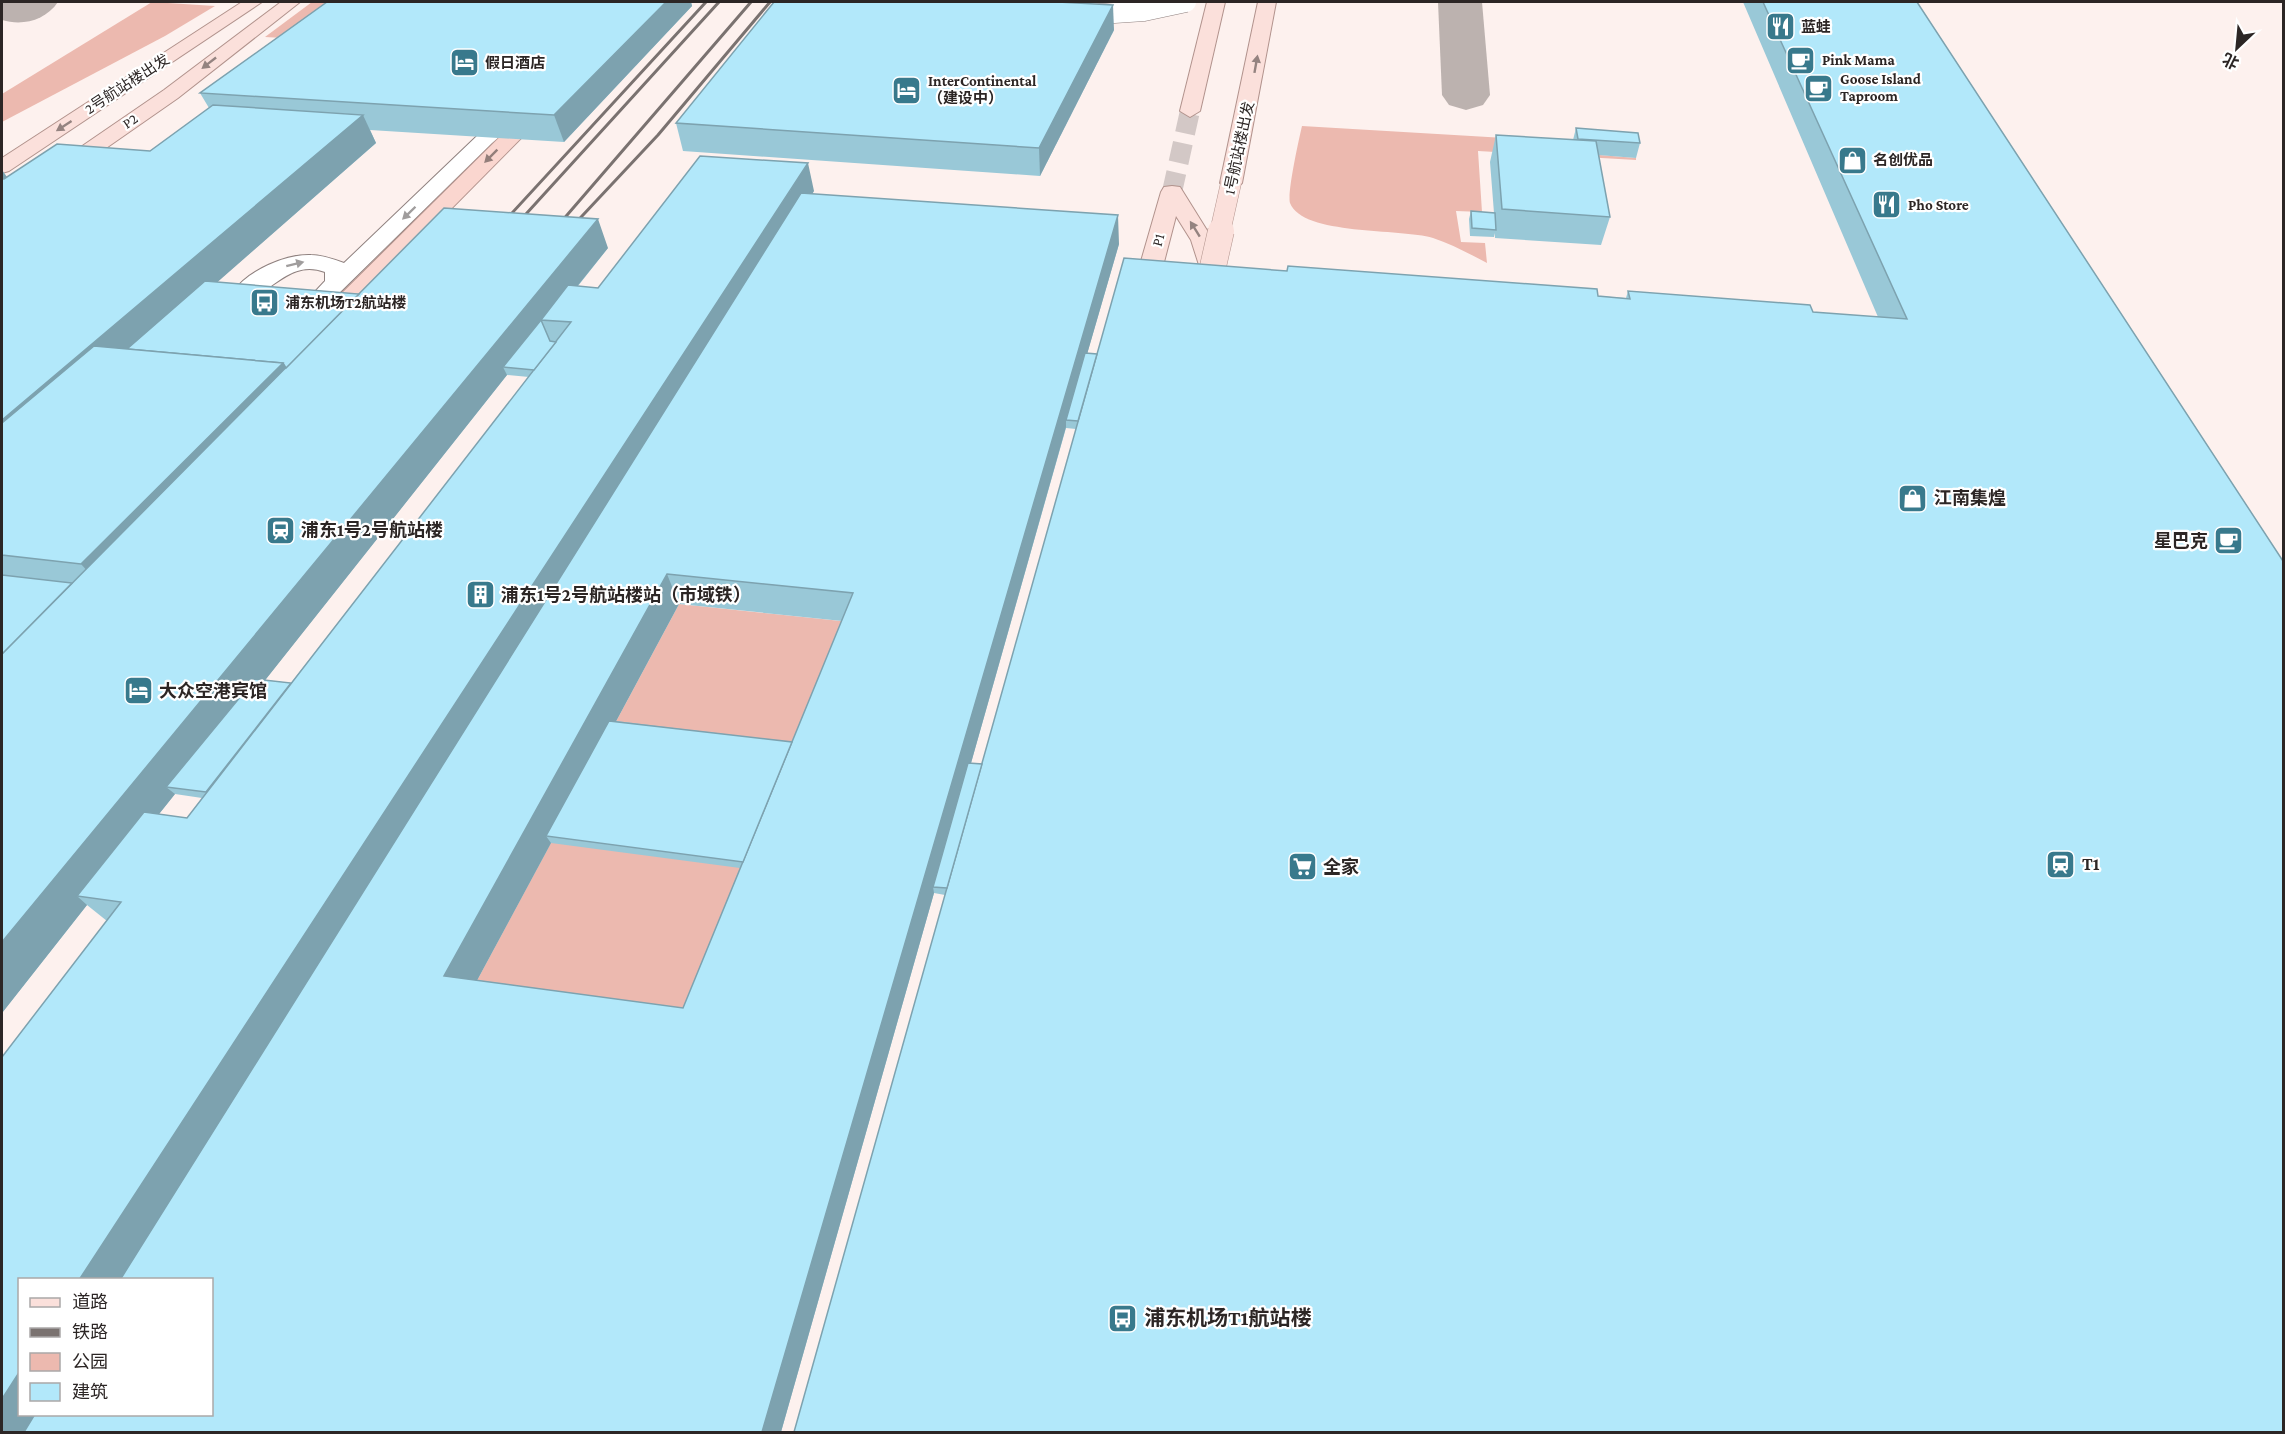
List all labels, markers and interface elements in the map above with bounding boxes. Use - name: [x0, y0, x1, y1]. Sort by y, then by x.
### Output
- restaurant icon: 蓝蛙: [1764, 11, 1796, 43]
- place label: 蓝蛙: [1801, 18, 1831, 35]
- north arrow: [2207, 18, 2267, 78]
- cafe icon: Pink Mama: [1785, 44, 1817, 76]
- hotel icon: 假日酒店: [448, 47, 480, 79]
- text: 北: [2220, 50, 2242, 72]
- street label: 2号航站楼出发: [82, 51, 172, 117]
- place label: Pink Mama: [1822, 52, 1895, 68]
- place label: 假日酒店: [485, 55, 545, 71]
- one-way arrow: [1252, 55, 1261, 74]
- one-way arrow: [201, 57, 217, 70]
- place label: Goose Island Taproom: [1840, 71, 1922, 104]
- cafe icon: Goose Island Taproom: [1803, 72, 1835, 104]
- place label: InterContinental （建设中）: [928, 73, 1037, 106]
- hotel icon: InterContinental （建设中）: [891, 74, 923, 106]
- street label: 1号航站楼出发: [1221, 100, 1257, 196]
- street label: P2: [119, 110, 141, 132]
- one-way arrow: [56, 120, 72, 131]
- shop icon: 名创优品: [1836, 144, 1868, 176]
- one-way arrow: [485, 149, 499, 163]
- place label: 名创优品: [1873, 151, 1933, 168]
- restaurant icon: Pho Store: [1871, 189, 1903, 221]
- place label: Pho Store: [1908, 197, 1969, 213]
- one-way arrow: [401, 206, 416, 220]
- one-way arrow: [1189, 221, 1200, 237]
- street label: P1: [1149, 232, 1167, 248]
- one-way arrow: [286, 258, 304, 268]
- bus stop icon: 浦东机场T2航站楼: [248, 287, 280, 319]
- place label: 浦东机场T2航站楼: [285, 294, 407, 311]
- shop icon: 江南集煌: [1897, 482, 1929, 514]
- place label: 江南集煌: [1934, 488, 2006, 508]
- station icon: 浦东1号2号航站楼: [264, 514, 296, 546]
- place label: 浦东1号2号航站楼: [301, 520, 443, 540]
- cafe icon: 星巴克: [2213, 525, 2245, 557]
- place label: 星巴克: [2154, 531, 2208, 551]
- building icon: 浦东1号2号航站楼站（市域铁）: [464, 579, 496, 611]
- place label: 浦东1号2号航站楼站（市域铁）: [501, 585, 751, 605]
- hotel icon: 大众空港宾馆: [122, 675, 154, 707]
- place label: 大众空港宾馆: [159, 681, 267, 701]
- station icon: T1: [2045, 848, 2077, 880]
- supermarket icon: 全家: [1286, 851, 1318, 883]
- place label: T1: [2082, 854, 2100, 874]
- place label: 全家: [1323, 857, 1359, 877]
- legend: [18, 1278, 213, 1416]
- text: 道路: [72, 1292, 108, 1312]
- bus stop icon: 浦东机场T1航站楼: [1107, 1302, 1139, 1334]
- place label: 浦东机场T1航站楼: [1144, 1306, 1311, 1330]
- text: 铁路: [72, 1322, 108, 1342]
- text: 公园: [72, 1352, 108, 1372]
- text: 建筑: [72, 1382, 108, 1402]

